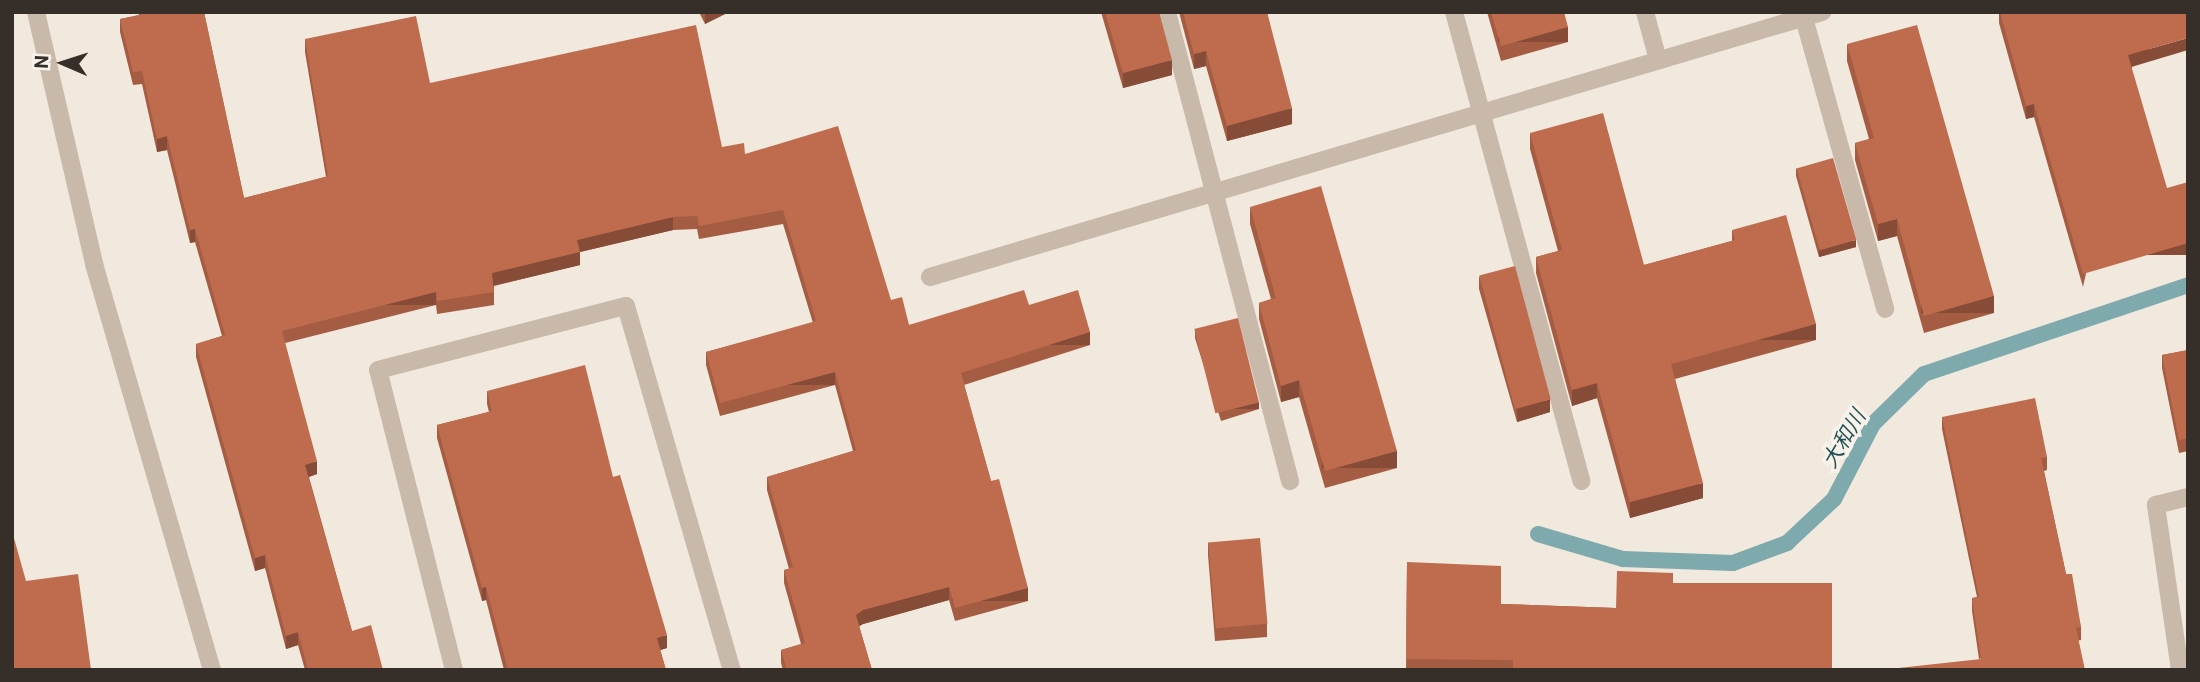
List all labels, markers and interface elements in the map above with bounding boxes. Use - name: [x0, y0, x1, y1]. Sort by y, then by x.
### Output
- north arrow: [28, 28, 98, 98]
- text: N: [30, 55, 53, 69]
- water label: 大和川: [1817, 406, 1871, 472]

